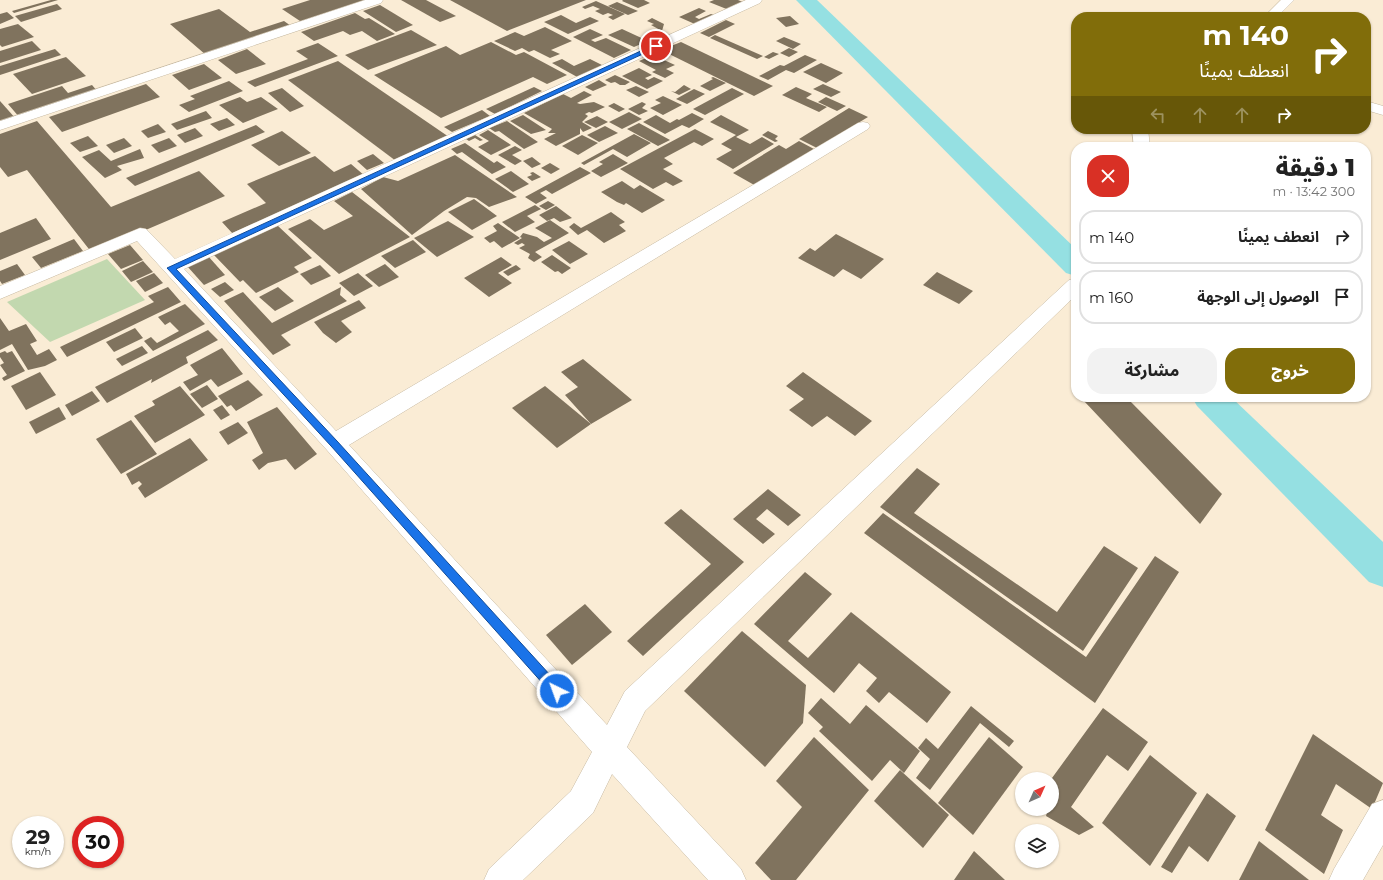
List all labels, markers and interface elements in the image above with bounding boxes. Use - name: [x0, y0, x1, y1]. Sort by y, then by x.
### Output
- text: 140 m: [1202, 18, 1289, 52]
- icon: right: [1303, 28, 1355, 80]
- pin: [639, 29, 673, 63]
- icon: arrive: [645, 35, 667, 57]
- text: انعطف يمينًا: [1199, 60, 1289, 82]
- icon: left: [1147, 104, 1169, 126]
- icon: ahead: [1189, 104, 1211, 126]
- icon: ahead: [1231, 104, 1253, 126]
- icon: right: [1273, 104, 1295, 126]
- text: 1 دقيقة: [1276, 153, 1355, 182]
- button: close: [1087, 155, 1129, 197]
- text: 300 m · 13:42: [1272, 183, 1355, 199]
- icon: right: [1331, 226, 1353, 248]
- text: انعطف يمينًا: [1238, 227, 1319, 246]
- text: 140 m: [1089, 228, 1134, 247]
- icon: arrive: [1331, 286, 1353, 308]
- text: الوصول إلى الوجهة: [1197, 287, 1319, 306]
- text: 160 m: [1089, 288, 1133, 307]
- button: مشاركة: [1087, 348, 1217, 394]
- button: خروج: [1225, 348, 1355, 394]
- position arrow: [536, 670, 578, 712]
- north arrow: [1015, 772, 1059, 816]
- map controls: [1015, 772, 1059, 868]
- speed limit sign: 30: [72, 816, 124, 868]
- button: layers: [1015, 824, 1059, 868]
- text: 29: [26, 825, 50, 849]
- text: km/h: [25, 845, 51, 858]

